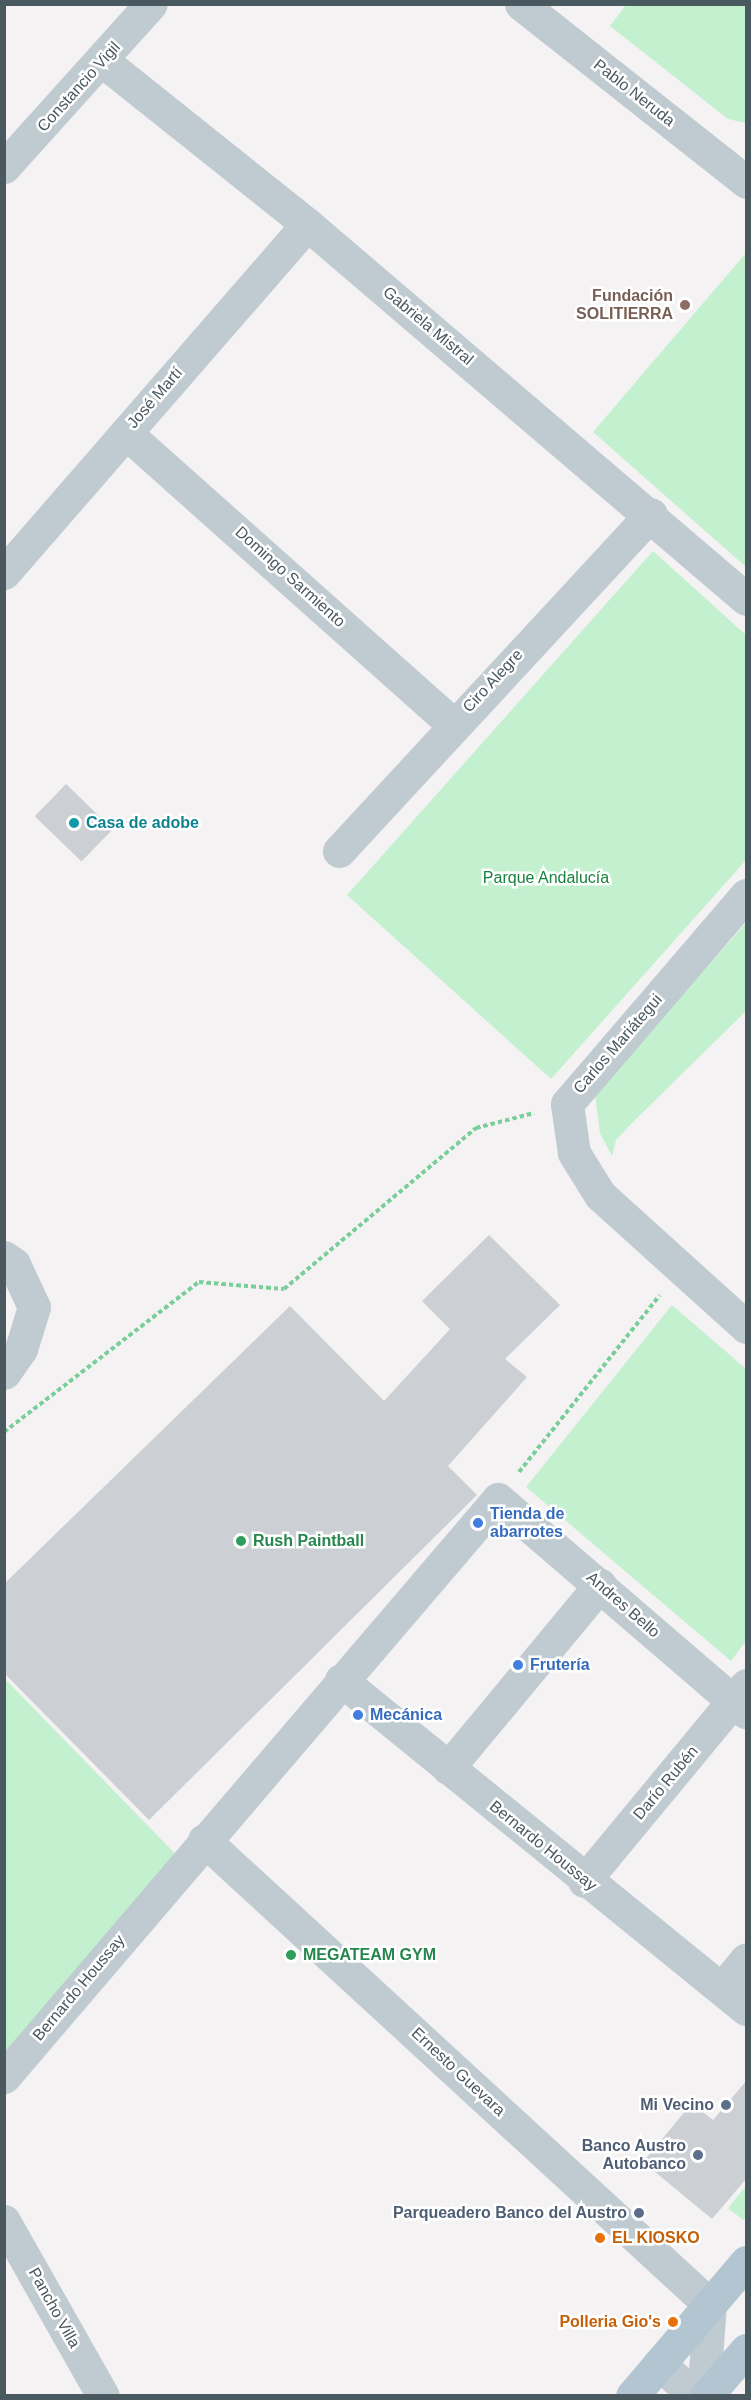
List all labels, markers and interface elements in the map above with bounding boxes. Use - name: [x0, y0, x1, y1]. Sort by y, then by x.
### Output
- street label: Constancio Vigil: [34, 38, 124, 136]
- street label: Pablo Neruda: [590, 55, 678, 131]
- street label: Gabriela Mistral: [379, 283, 477, 369]
- place label: Fundación SOLITIERRA: [576, 286, 673, 324]
- marker: Fundación SOLITIERRA: [678, 298, 692, 312]
- street label: José Martí: [123, 364, 187, 432]
- street label: Domingo Sarmiento: [231, 523, 349, 631]
- street label: Ciro Alegre: [459, 645, 527, 717]
- place label: Casa de adobe: [86, 813, 199, 833]
- marker: Casa de adobe: [67, 816, 81, 830]
- park label: Parque Andalucía: [482, 868, 610, 888]
- street label: Carlos Mariátegui: [570, 990, 666, 1098]
- place label: Tienda de abarrotes: [490, 1504, 564, 1542]
- marker: Tienda de abarrotes: [471, 1516, 485, 1530]
- place label: Rush Paintball: [253, 1531, 364, 1551]
- marker: Rush Paintball: [234, 1534, 248, 1548]
- street label: Andres Bello: [582, 1568, 664, 1642]
- place label: Frutería: [530, 1655, 590, 1675]
- marker: Frutería: [511, 1658, 525, 1672]
- place label: Mecánica: [370, 1705, 442, 1725]
- marker: Mecánica: [351, 1708, 365, 1722]
- street label: Darío Rubén: [629, 1742, 703, 1824]
- street label: Bernardo Houssay: [485, 1797, 601, 1895]
- street label: Bernardo Houssay: [29, 1931, 129, 2045]
- place label: MEGATEAM GYM: [303, 1945, 436, 1965]
- marker: MEGATEAM GYM: [284, 1948, 298, 1962]
- street label: Ernesto Guevara: [407, 2024, 509, 2120]
- place label: Mi Vecino: [640, 2095, 714, 2115]
- marker: Mi Vecino: [719, 2098, 733, 2112]
- place label: Banco Austro Autobanco: [581, 2136, 686, 2174]
- marker: Banco Austro Autobanco: [691, 2148, 705, 2162]
- place label: Parqueadero Banco del Austro: [392, 2203, 627, 2223]
- marker: Parqueadero Banco del Austro: [632, 2206, 646, 2220]
- place label: EL KIOSKO: [612, 2228, 700, 2248]
- marker: EL KIOSKO: [593, 2231, 607, 2245]
- street label: Pancho Villa: [24, 2265, 84, 2351]
- place label: Polleria Gio's: [559, 2312, 661, 2332]
- marker: Polleria Gio's: [666, 2315, 680, 2329]

